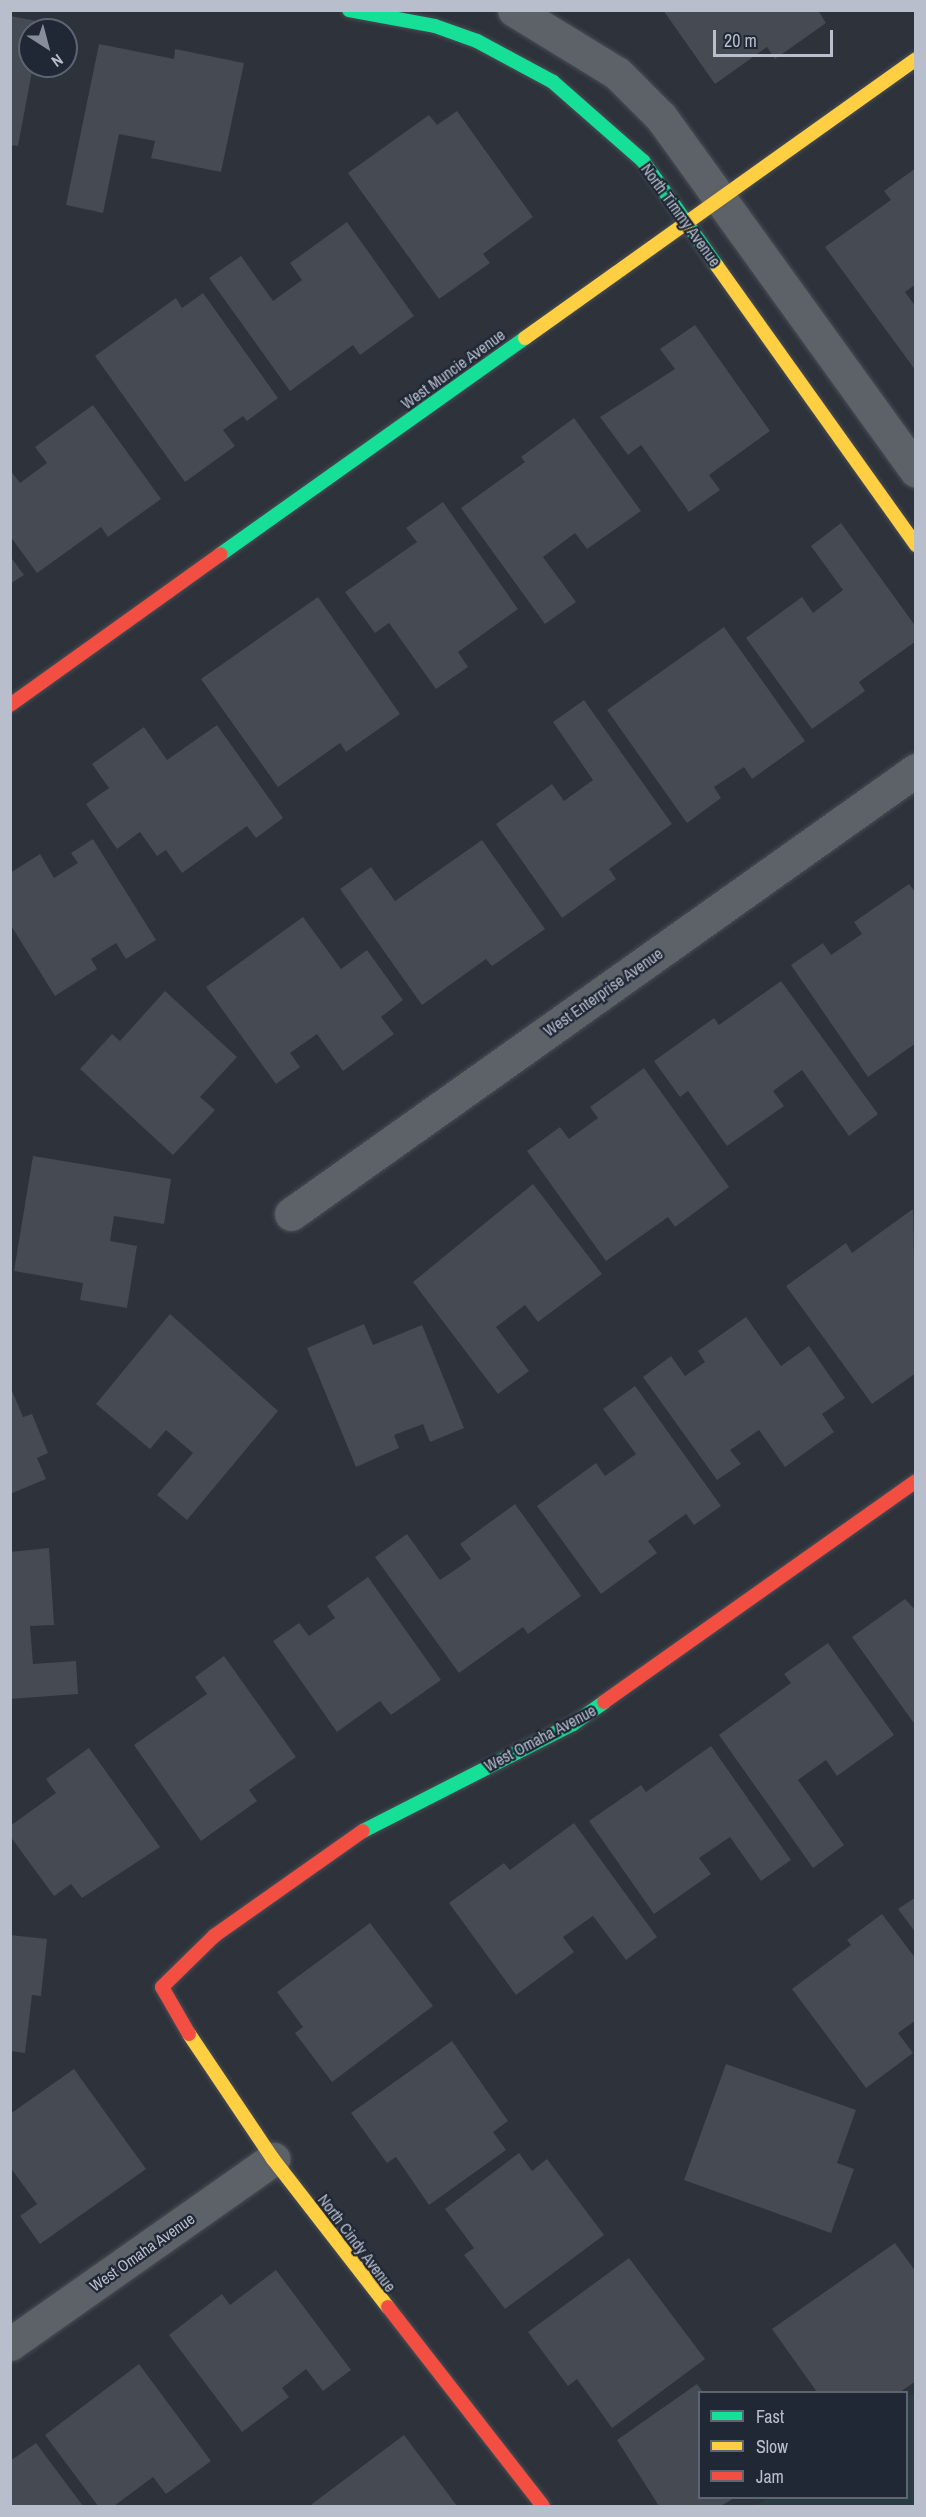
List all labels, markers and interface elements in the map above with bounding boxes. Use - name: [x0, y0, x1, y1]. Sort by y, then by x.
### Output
- north arrow: [18, 18, 78, 78]
- scale bar: [716, 18, 836, 56]
- text: 20 m: [724, 28, 757, 53]
- text: N: [47, 49, 68, 73]
- street label: North Timmy Avenue: [637, 159, 725, 271]
- street label: West Muncie Avenue: [397, 325, 509, 413]
- street label: West Enterprise Avenue: [539, 943, 667, 1041]
- street label: West Omaha Avenue: [481, 1700, 599, 1776]
- street label: North Cindy Avenue: [314, 2190, 400, 2296]
- street label: West Omaha Avenue: [86, 2209, 198, 2295]
- legend: [698, 2391, 908, 2499]
- text: Fast: [756, 2404, 784, 2429]
- text: Slow: [756, 2434, 788, 2459]
- text: Jam: [756, 2464, 784, 2489]

